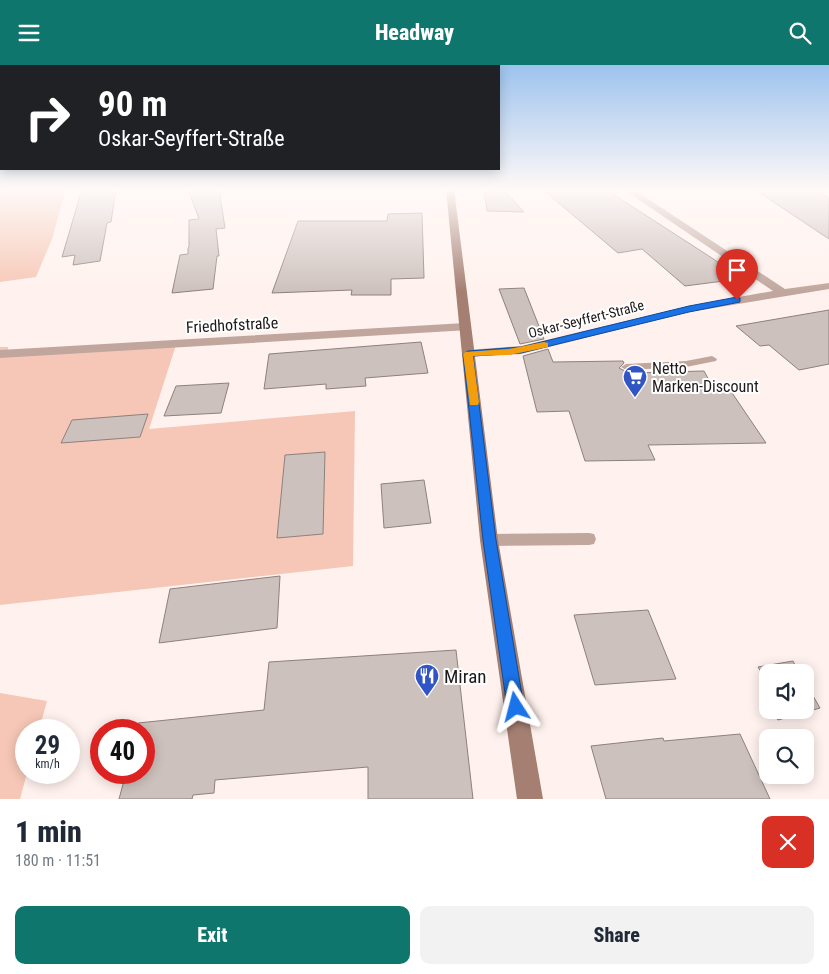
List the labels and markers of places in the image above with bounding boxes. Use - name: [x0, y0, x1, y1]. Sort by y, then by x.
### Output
- pin: [716, 249, 758, 300]
- place label: Netto Marken-Discount: [652, 359, 759, 396]
- supermarket icon: Netto Marken-Discount: [622, 364, 648, 398]
- restaurant icon: Miran: [414, 663, 440, 697]
- place label: Miran: [444, 665, 486, 688]

